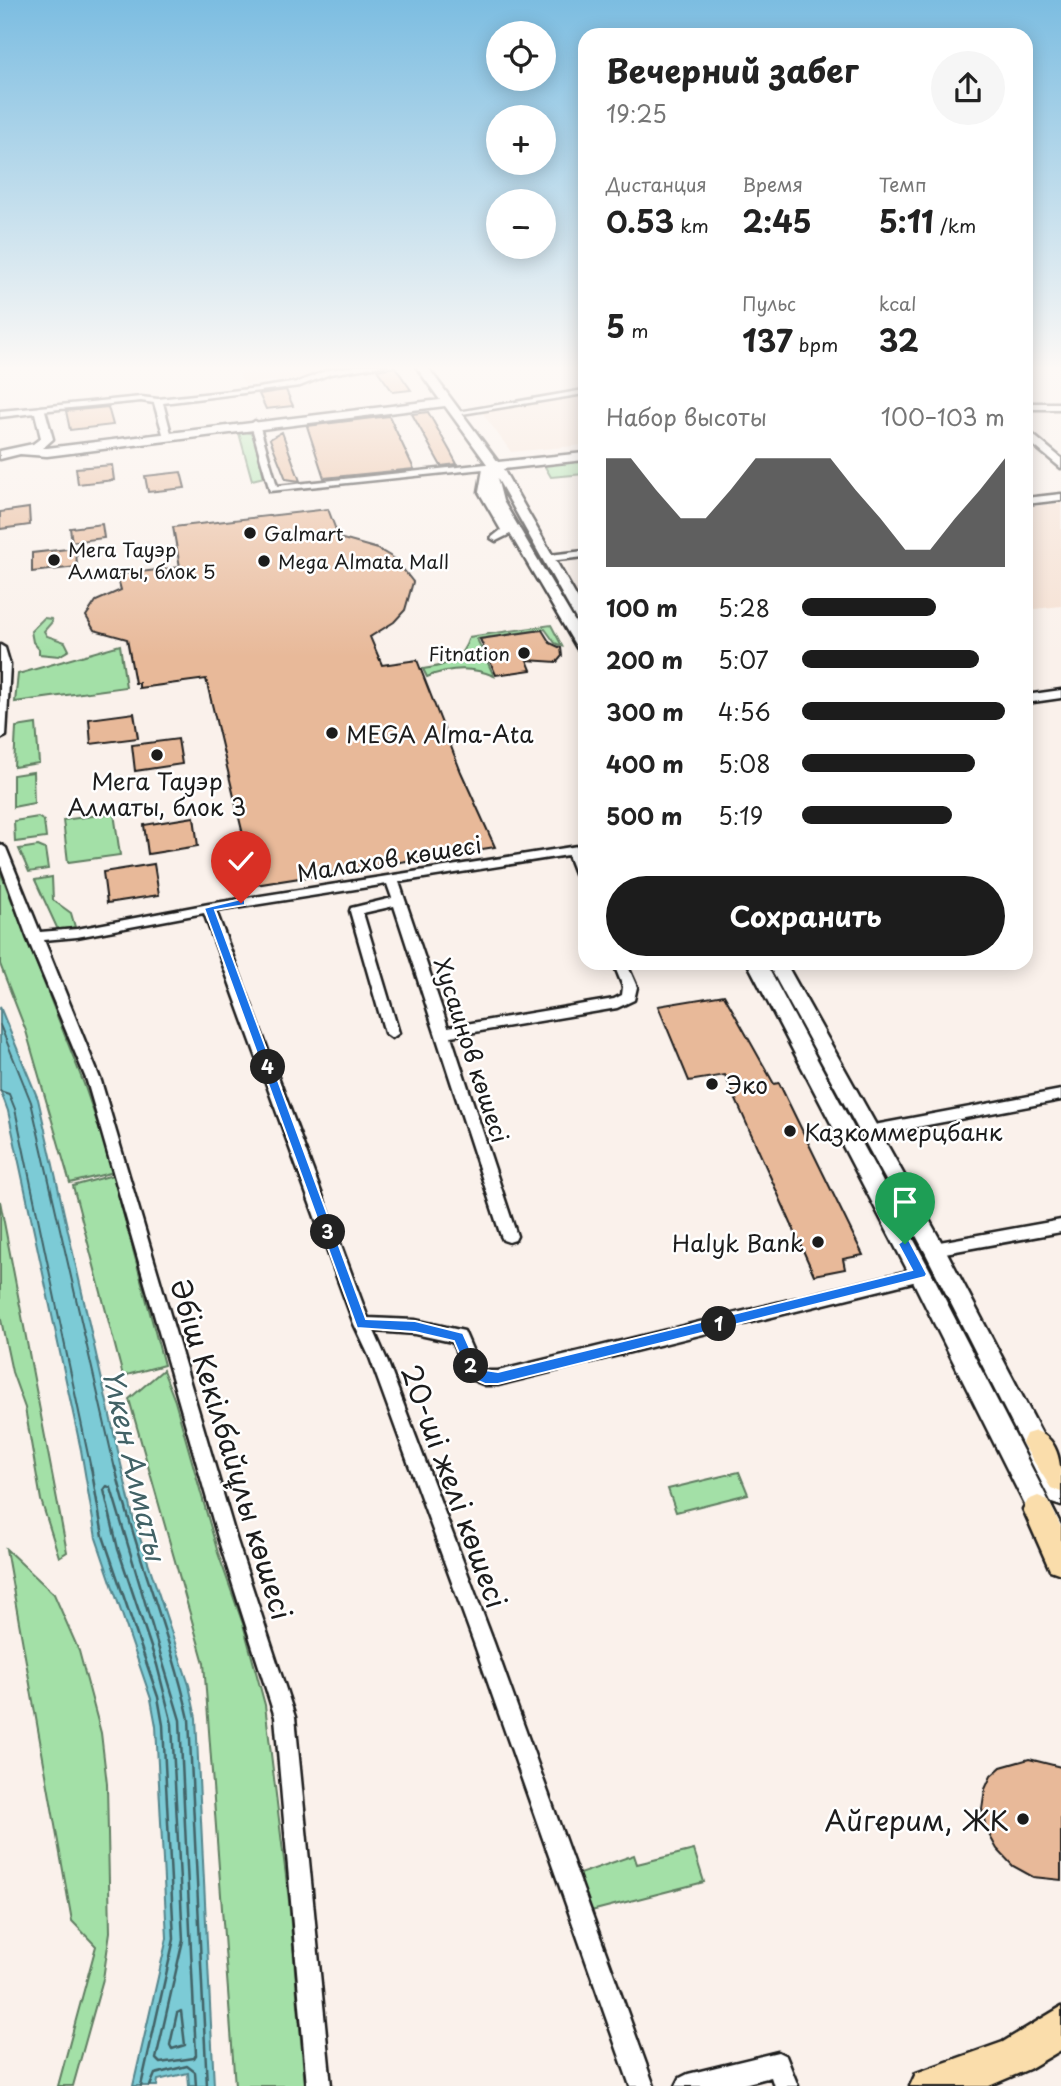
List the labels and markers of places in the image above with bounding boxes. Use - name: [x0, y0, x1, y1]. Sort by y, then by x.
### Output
- place label: Galmart: [264, 519, 344, 547]
- marker: Galmart: [242, 525, 258, 541]
- place label: Мега Тауэр Алматы, блок 5: [68, 535, 216, 585]
- place label: Mega Almata Mall: [278, 547, 449, 575]
- marker: Мега Тауэр Алматы, блок 5: [46, 552, 62, 568]
- marker: Mega Almata Mall: [256, 553, 272, 569]
- place label: Fitnation: [428, 639, 510, 667]
- marker: Fitnation: [516, 645, 532, 661]
- place label: MEGA Alma-Ata: [346, 716, 534, 751]
- marker: MEGA Alma-Ata: [324, 725, 340, 741]
- marker: Мега Тауэр Алматы, блок 3: [149, 747, 165, 763]
- place label: Мега Тауэр Алматы, блок 3: [68, 763, 246, 824]
- pin: [211, 831, 271, 903]
- pin: 4: [250, 1050, 286, 1084]
- place label: Эко: [725, 1067, 768, 1102]
- marker: Эко: [704, 1076, 720, 1092]
- place label: Казкоммерцбанк: [804, 1114, 1003, 1149]
- marker: Казкоммерцбанк: [782, 1123, 798, 1139]
- pin: [875, 1172, 935, 1244]
- pin: 3: [310, 1214, 346, 1250]
- place label: Halyk Bank: [672, 1225, 804, 1260]
- marker: Halyk Bank: [810, 1234, 826, 1250]
- pin: 1: [702, 1306, 736, 1342]
- pin: 2: [454, 1348, 489, 1384]
- place label: Айгерим, ЖК: [825, 1798, 1009, 1841]
- marker: Айгерим, ЖК: [1015, 1811, 1031, 1827]

